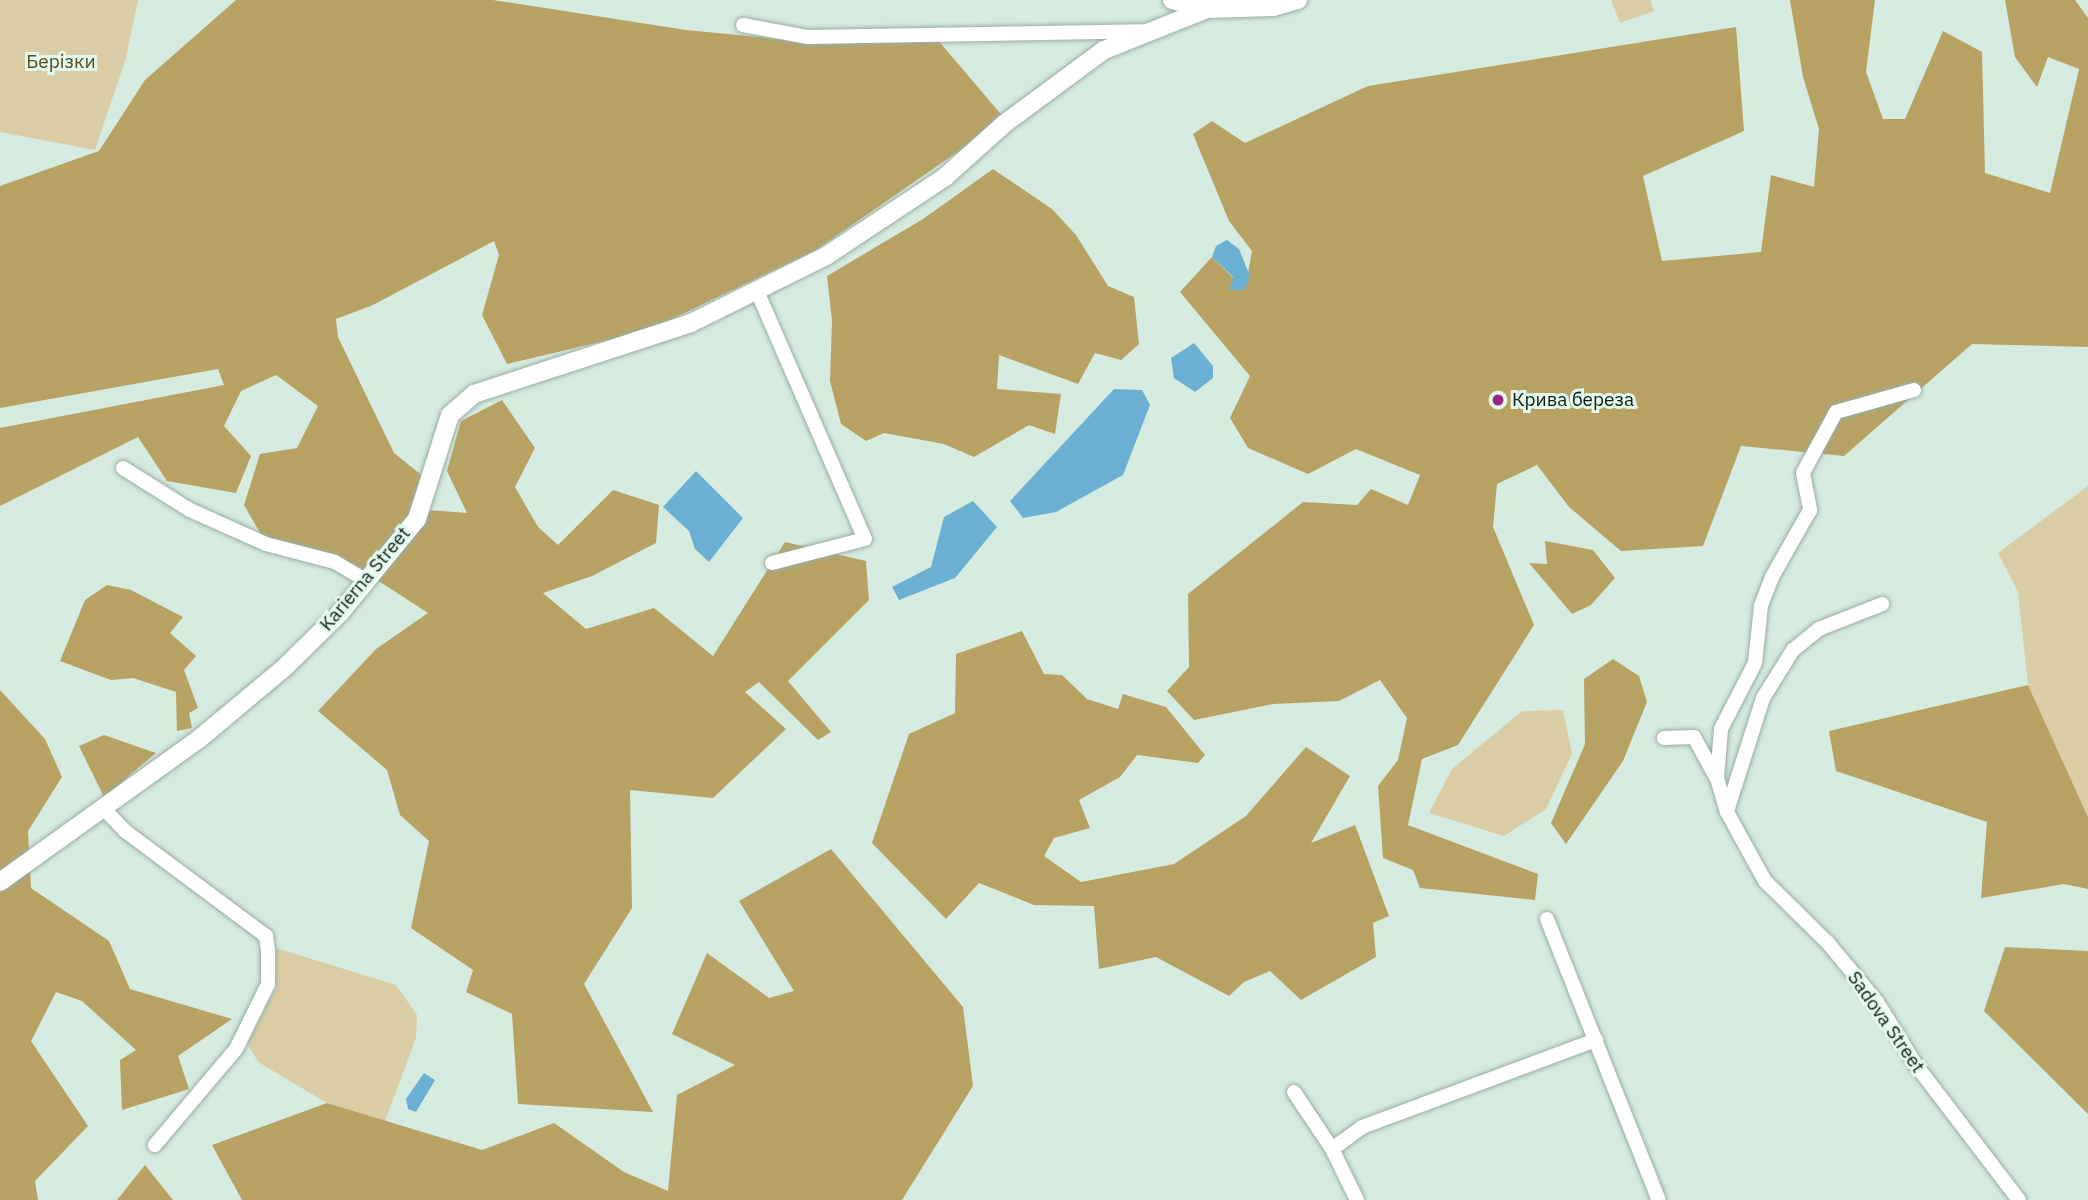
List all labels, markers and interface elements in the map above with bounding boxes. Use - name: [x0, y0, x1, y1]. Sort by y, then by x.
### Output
- park label: Берізки: [26, 51, 96, 73]
- place label: Крива береза: [1512, 389, 1634, 411]
- marker: Крива береза: [1490, 392, 1506, 408]
- street label: Karierna Street: [315, 522, 415, 636]
- street label: Sadova Street: [1843, 967, 1929, 1077]

